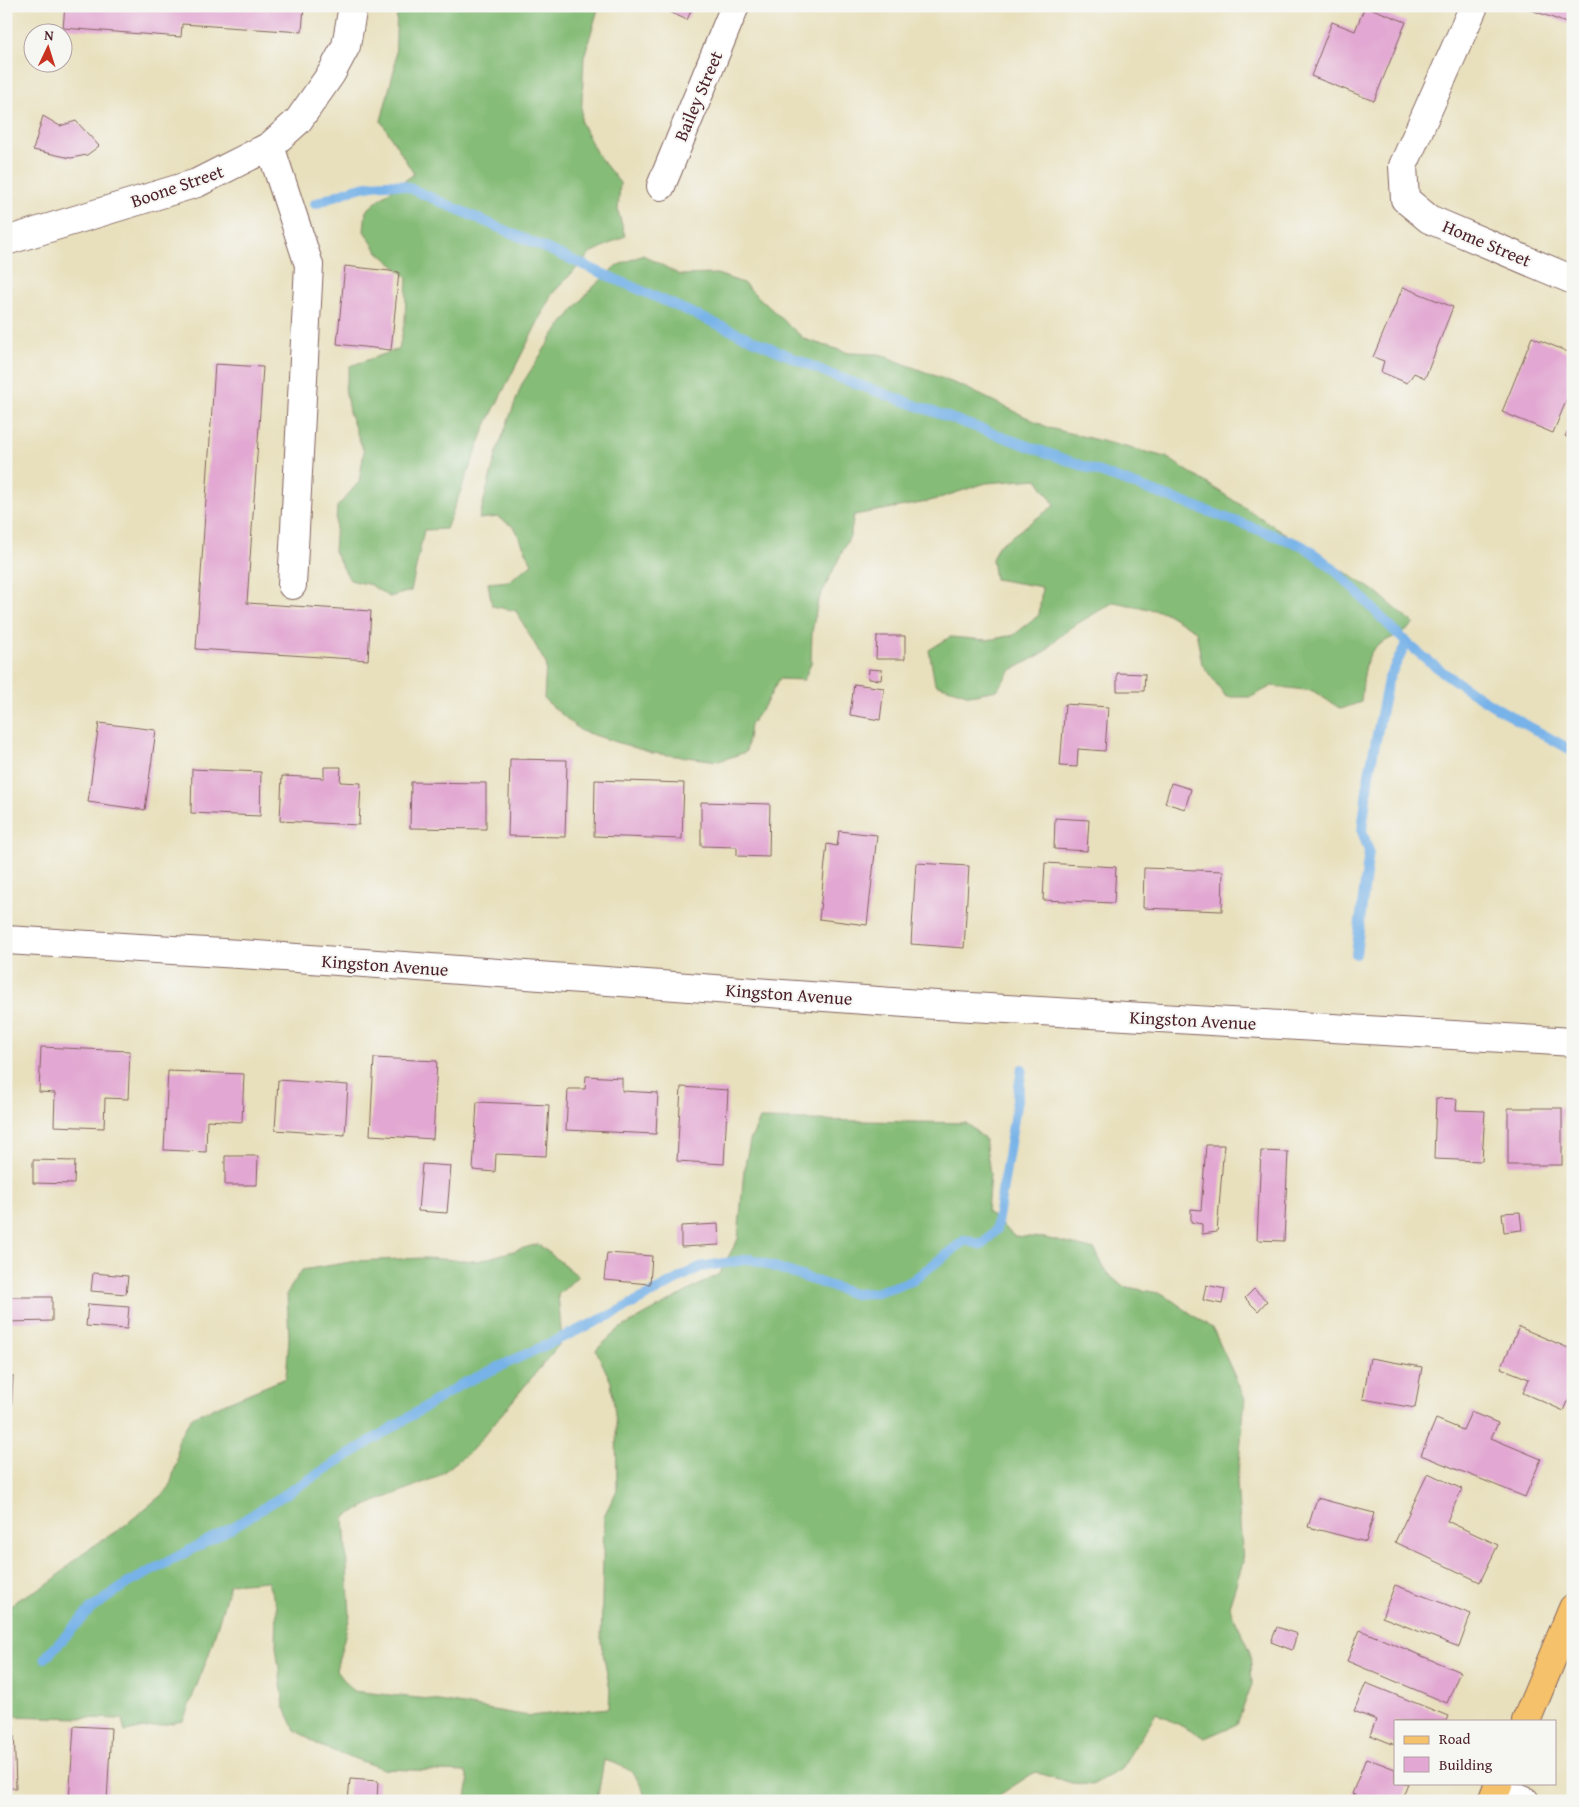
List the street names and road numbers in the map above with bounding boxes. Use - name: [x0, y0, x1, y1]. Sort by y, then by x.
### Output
- street label: Bailey Street: [667, 46, 729, 145]
- street label: Boone Street: [127, 157, 228, 214]
- street label: Home Street: [1439, 212, 1536, 274]
- street label: Kingston Avenue: [321, 947, 449, 983]
- street label: Kingston Avenue: [725, 976, 853, 1012]
- street label: Kingston Avenue: [1129, 1003, 1257, 1037]

